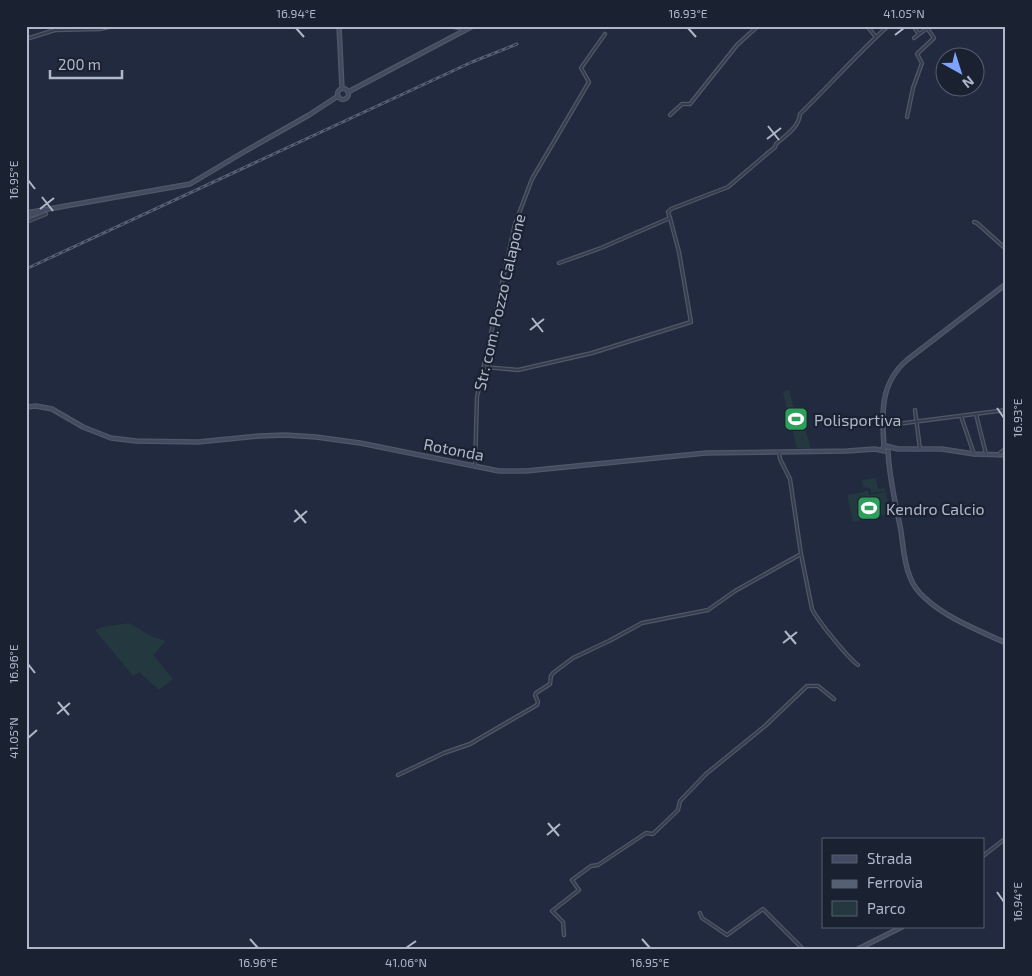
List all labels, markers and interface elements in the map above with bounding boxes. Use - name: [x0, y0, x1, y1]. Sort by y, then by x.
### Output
- text: 16.94°E: [276, 6, 316, 20]
- text: 16.93°E: [668, 6, 708, 20]
- text: 41.05°N: [883, 6, 925, 20]
- scale bar: [50, 48, 122, 80]
- north arrow: [934, 48, 984, 98]
- text: 200 m: [58, 55, 101, 73]
- text: N: [959, 73, 978, 92]
- text: 16.95°E: [6, 160, 20, 199]
- street label: Str. com. Pozzo Calapone: [469, 212, 529, 392]
- text: 16.93°E: [1010, 398, 1024, 438]
- sports icon: Polisportiva: [783, 406, 809, 432]
- place label: Polisportiva: [814, 410, 901, 429]
- street label: Rotonda: [422, 434, 486, 464]
- sports icon: Kendro Calcio: [856, 495, 882, 521]
- place label: Kendro Calcio: [886, 499, 985, 518]
- text: 16.96°E: [6, 644, 20, 684]
- text: 41.05°N: [6, 717, 20, 759]
- legend: [822, 838, 984, 928]
- text: Strada: [867, 849, 912, 867]
- text: Ferrovia: [867, 873, 923, 891]
- text: 16.94°E: [1010, 882, 1024, 922]
- text: Parco: [867, 899, 906, 917]
- text: 16.96°E: [238, 955, 278, 969]
- text: 41.06°N: [385, 955, 427, 969]
- text: 16.95°E: [631, 955, 670, 969]

